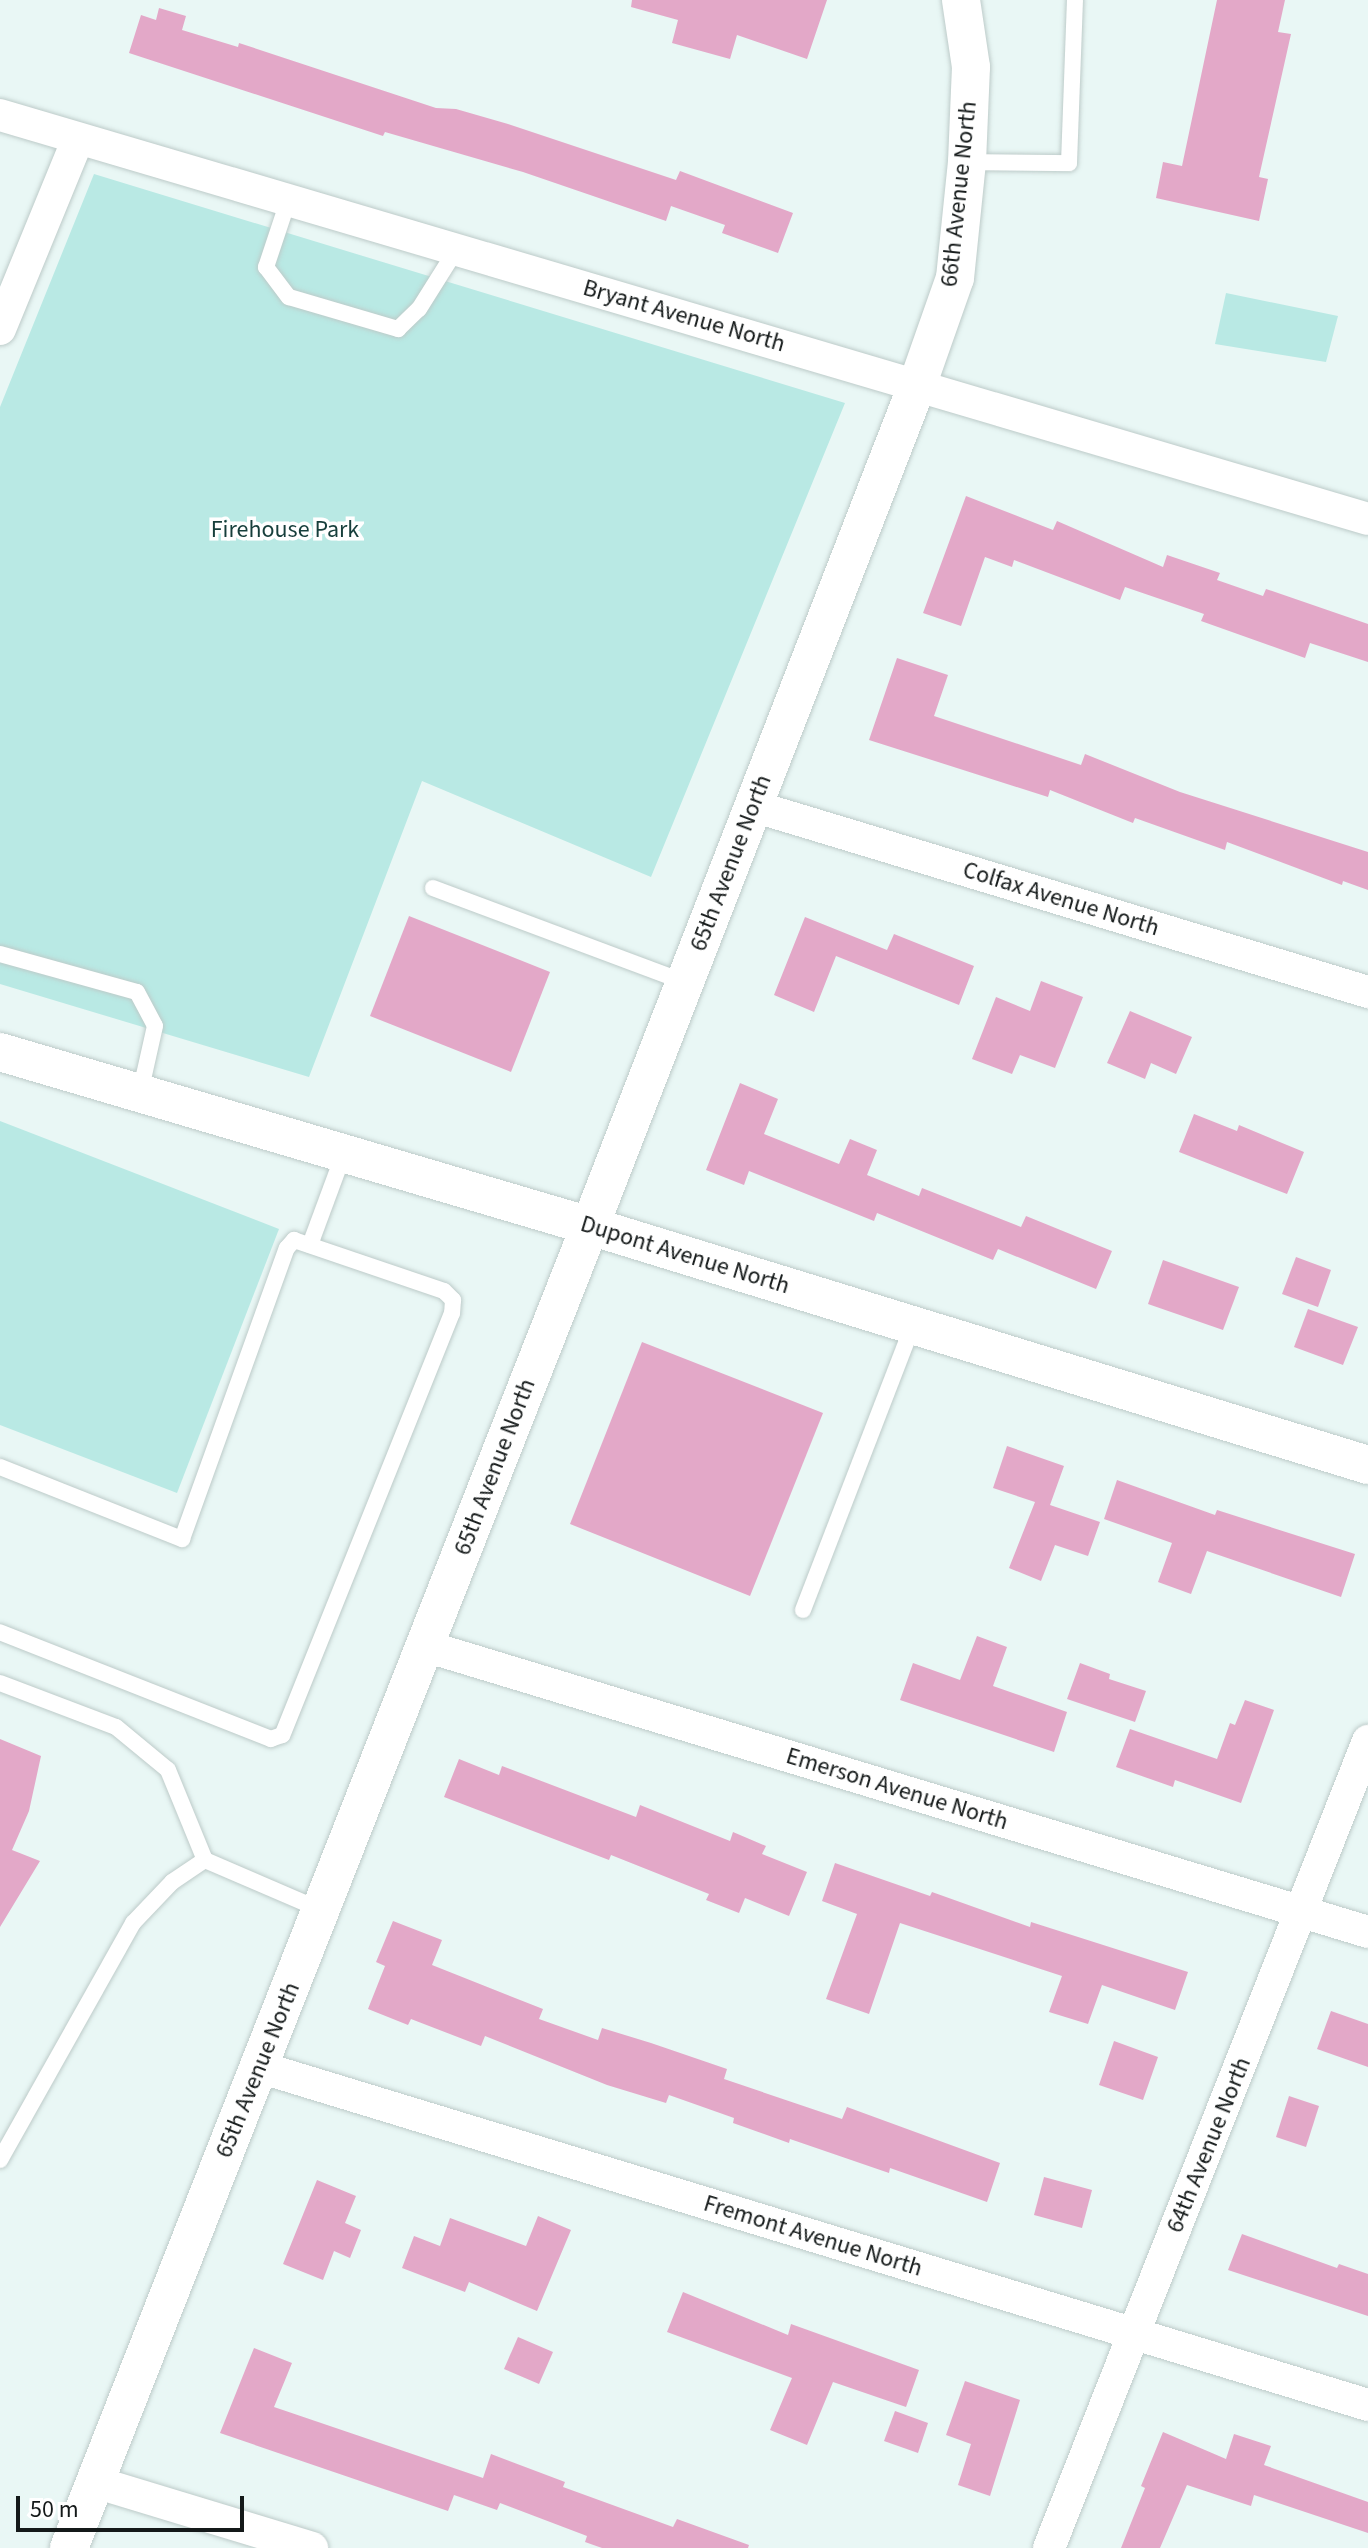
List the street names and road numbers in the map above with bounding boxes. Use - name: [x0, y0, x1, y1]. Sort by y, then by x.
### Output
- street label: 66th Avenue North: [935, 100, 983, 288]
- street label: Bryant Avenue North: [580, 273, 788, 359]
- street label: 65th Avenue North: [684, 771, 778, 955]
- street label: Colfax Avenue North: [959, 855, 1163, 943]
- street label: Dupont Avenue North: [577, 1210, 793, 1300]
- street label: 65th Avenue North: [448, 1375, 542, 1559]
- street label: Emerson Avenue North: [783, 1742, 1011, 1836]
- street label: 65th Avenue North: [210, 1978, 306, 2162]
- street label: 64th Avenue North: [1161, 2053, 1257, 2237]
- street label: Fremont Avenue North: [700, 2189, 926, 2283]

